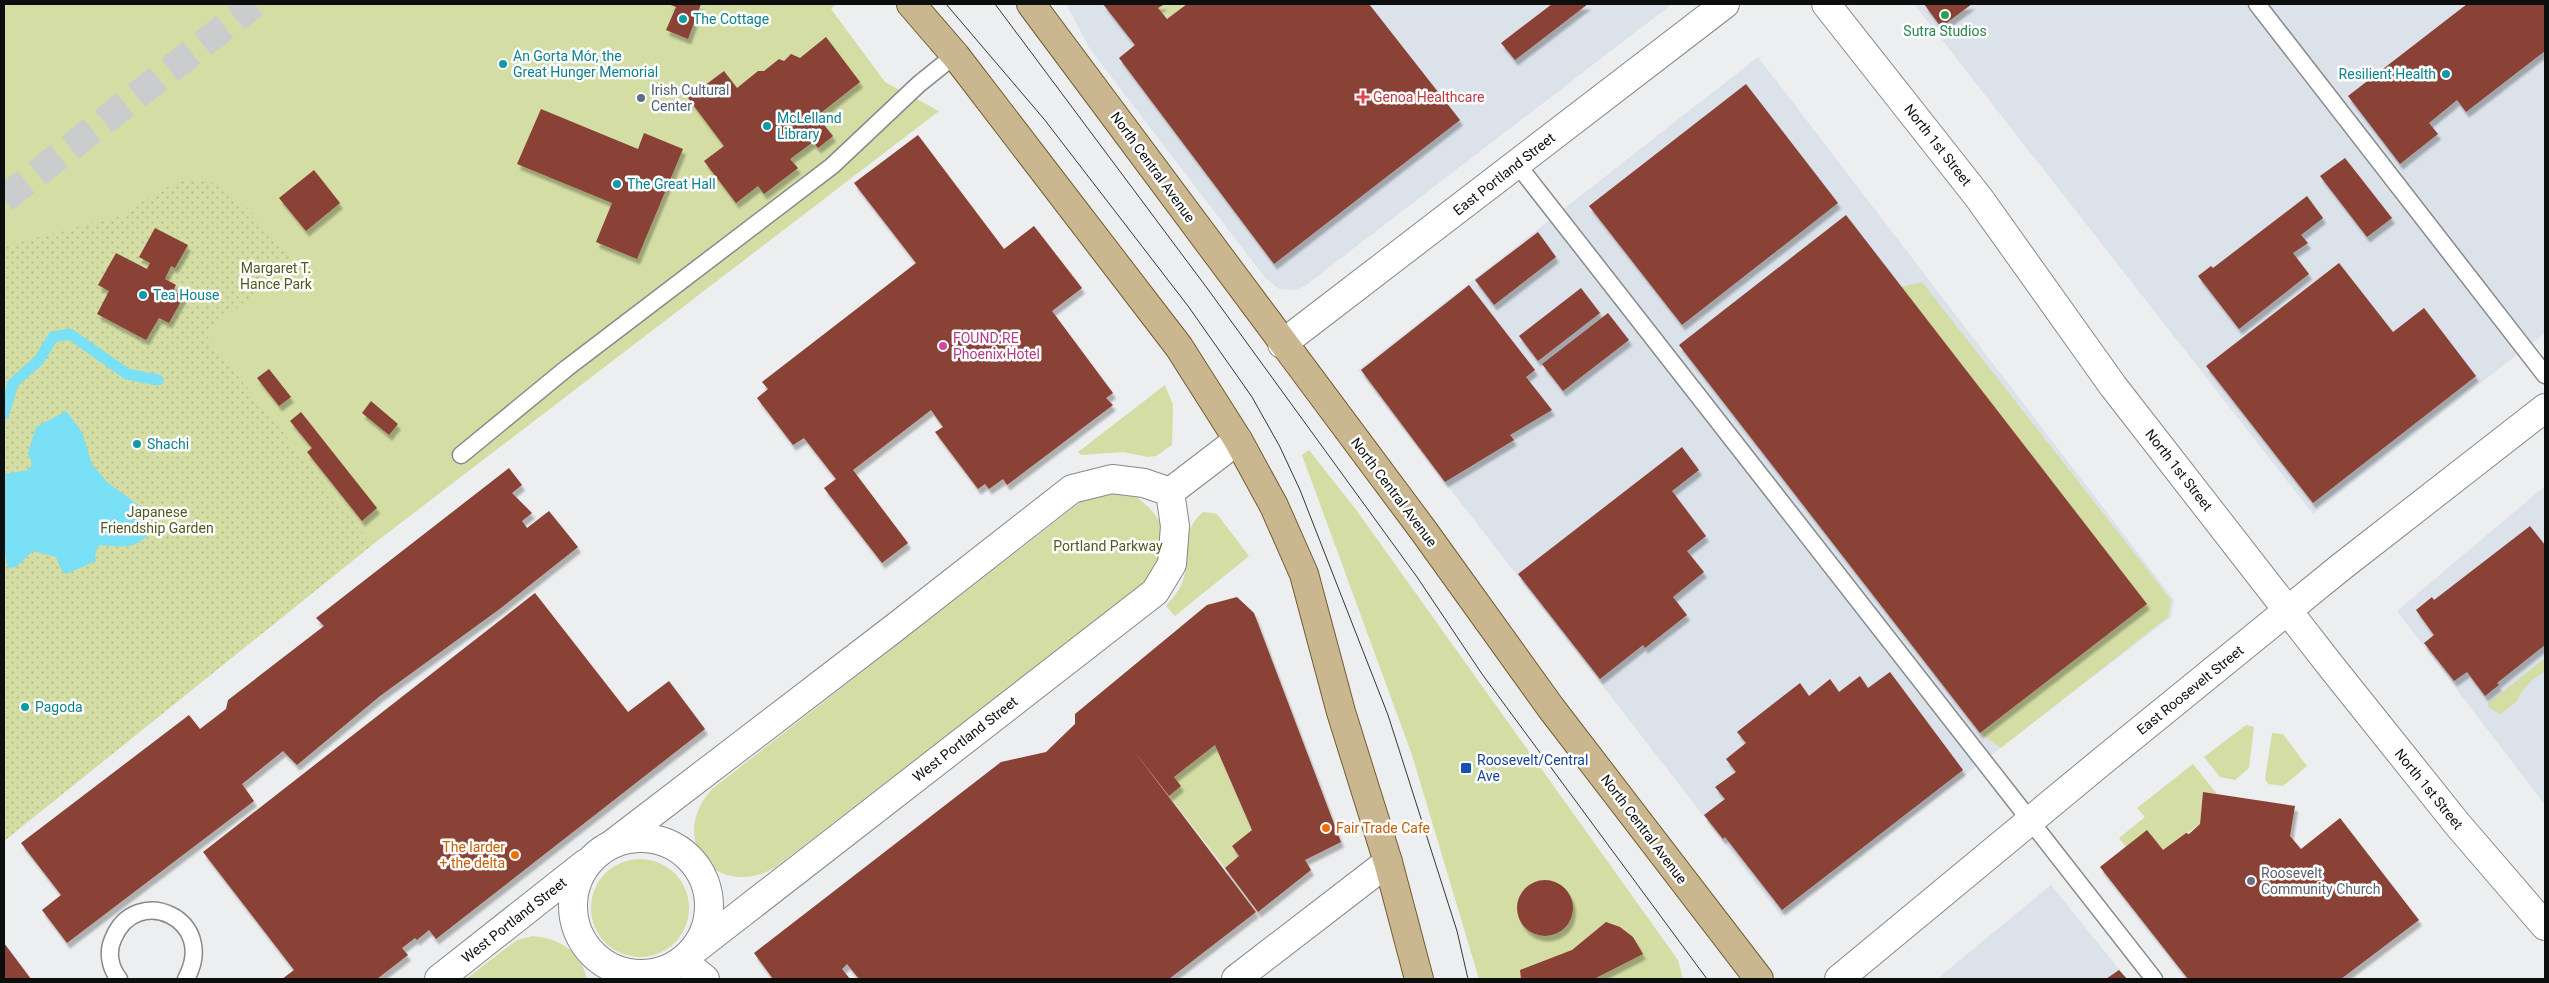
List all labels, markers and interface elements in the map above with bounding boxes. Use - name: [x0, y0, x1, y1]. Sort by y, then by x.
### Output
- marker: Sutra Studios: [1939, 9, 1951, 21]
- place label: The Cottage: [693, 11, 769, 27]
- marker: The Cottage: [677, 13, 689, 25]
- place label: Sutra Studios: [1903, 23, 1987, 39]
- place label: An Gorta Mór, the Great Hunger Memorial: [513, 48, 658, 80]
- marker: An Gorta Mór, the Great Hunger Memorial: [497, 58, 509, 70]
- place label: Resilient Health: [2339, 66, 2436, 82]
- marker: Resilient Health: [2440, 68, 2452, 80]
- place label: Irish Cultural Center: [651, 82, 729, 114]
- place label: Genoa Healthcare: [1373, 89, 1484, 105]
- marker: Genoa Healthcare: [1357, 91, 1369, 103]
- marker: Irish Cultural Center: [635, 92, 647, 104]
- street label: North 1st Street: [1901, 101, 1975, 189]
- street label: North Central Avenue: [1108, 109, 1198, 225]
- place label: McLelland Library: [777, 110, 842, 142]
- marker: McLelland Library: [761, 120, 773, 132]
- street label: East Portland Street: [1450, 129, 1558, 219]
- place label: The Great Hall: [627, 176, 716, 192]
- marker: The Great Hall: [611, 178, 623, 190]
- park label: Margaret T. Hance Park: [240, 260, 313, 292]
- place label: Tea House: [153, 287, 220, 303]
- marker: Tea House: [137, 289, 149, 301]
- place label: FOUND:RE Phoenix Hotel: [953, 330, 1040, 362]
- marker: FOUND:RE Phoenix Hotel: [937, 340, 949, 352]
- street label: North 1st Street: [2142, 426, 2216, 514]
- street label: North Central Avenue: [1348, 434, 1440, 550]
- place label: Shachi: [147, 436, 189, 452]
- marker: Shachi: [131, 438, 143, 450]
- park label: Japanese Friendship Garden: [100, 504, 214, 536]
- park label: Portland Parkway: [1053, 538, 1163, 554]
- street label: East Roosevelt Street: [2133, 642, 2247, 738]
- street label: West Portland Street: [910, 693, 1021, 785]
- place label: Pagoda: [35, 699, 83, 715]
- marker: Pagoda: [19, 701, 31, 713]
- street label: North 1st Street: [2392, 746, 2467, 833]
- place label: Roosevelt/Central Ave: [1477, 752, 1588, 784]
- marker: Roosevelt/Central Ave: [1459, 761, 1473, 775]
- street label: North Central Avenue: [1598, 771, 1690, 887]
- place label: Fair Trade Cafe: [1336, 820, 1430, 836]
- marker: Fair Trade Cafe: [1320, 822, 1332, 834]
- place label: The larder + the delta: [439, 839, 505, 871]
- marker: The larder + the delta: [509, 849, 521, 861]
- place label: Roosevelt Community Church: [2261, 865, 2380, 897]
- street label: West Portland Street: [459, 874, 570, 966]
- marker: Roosevelt Community Church: [2245, 875, 2257, 887]

